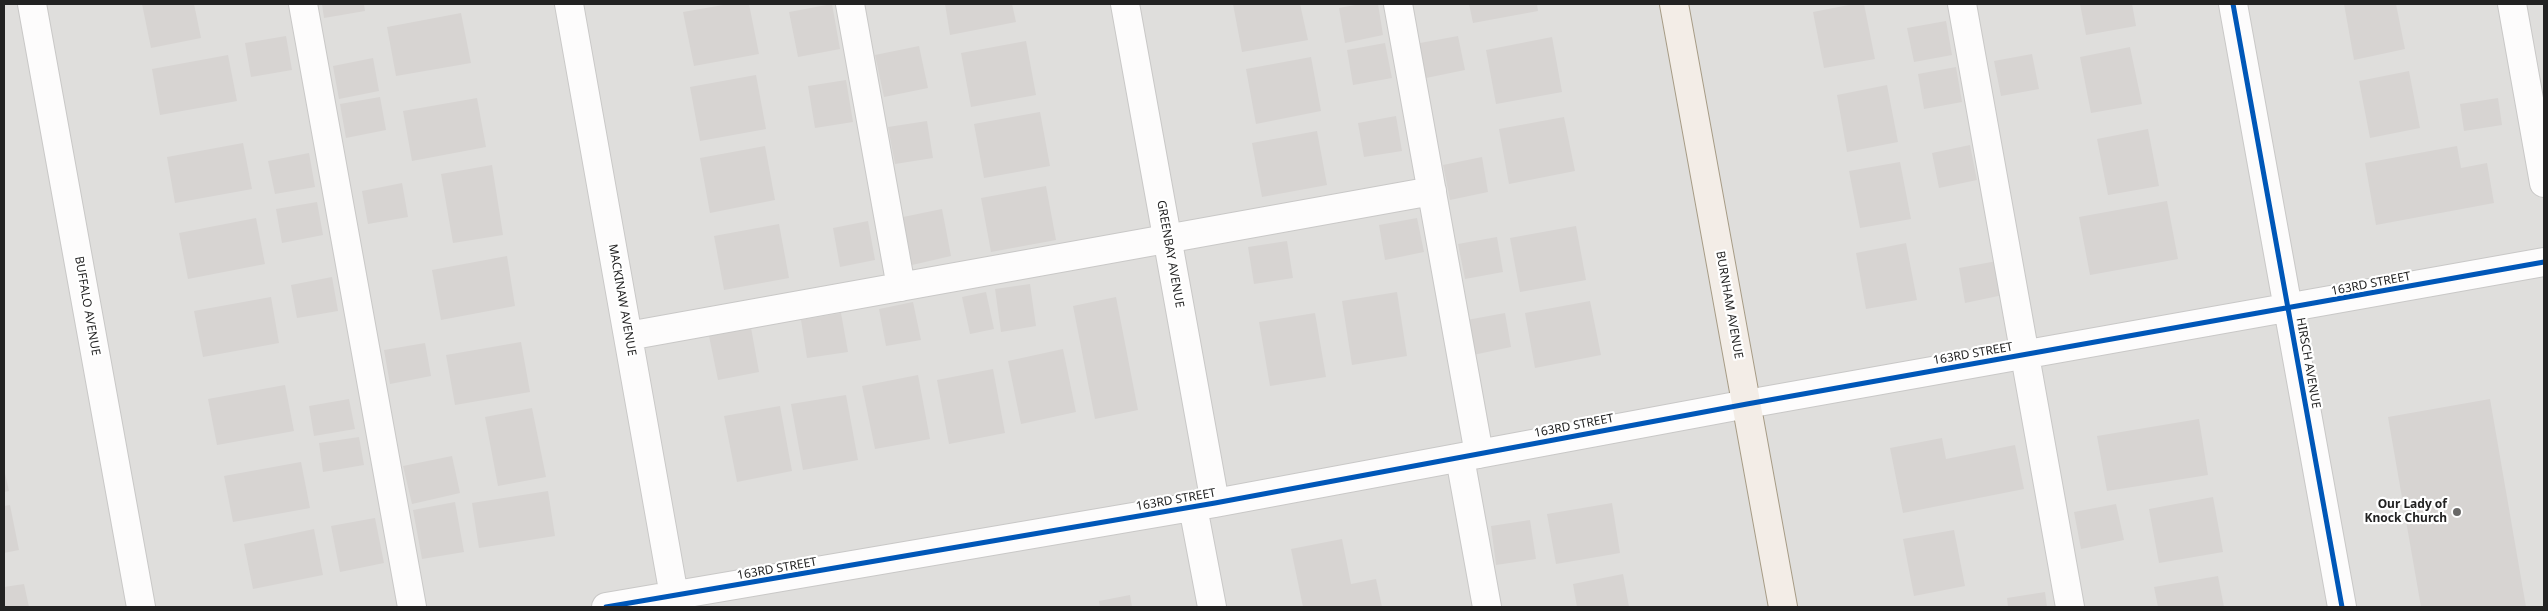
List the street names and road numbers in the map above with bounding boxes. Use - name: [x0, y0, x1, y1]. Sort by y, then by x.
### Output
- street label: GREENBAY AVENUE: [1153, 199, 1187, 309]
- street label: MACKINAW AVENUE: [605, 243, 639, 357]
- street label: BURNHAM AVENUE: [1712, 250, 1746, 360]
- street label: BUFFALO AVENUE: [71, 255, 103, 357]
- street label: 163RD STREET: [2330, 269, 2412, 299]
- street label: HIRSCH AVENUE: [2293, 316, 2323, 410]
- street label: 163RD STREET: [1932, 340, 2014, 368]
- street label: 163RD STREET: [1533, 411, 1615, 441]
- street label: 163RD STREET: [1135, 486, 1217, 514]
- street label: 163RD STREET: [736, 555, 818, 583]

